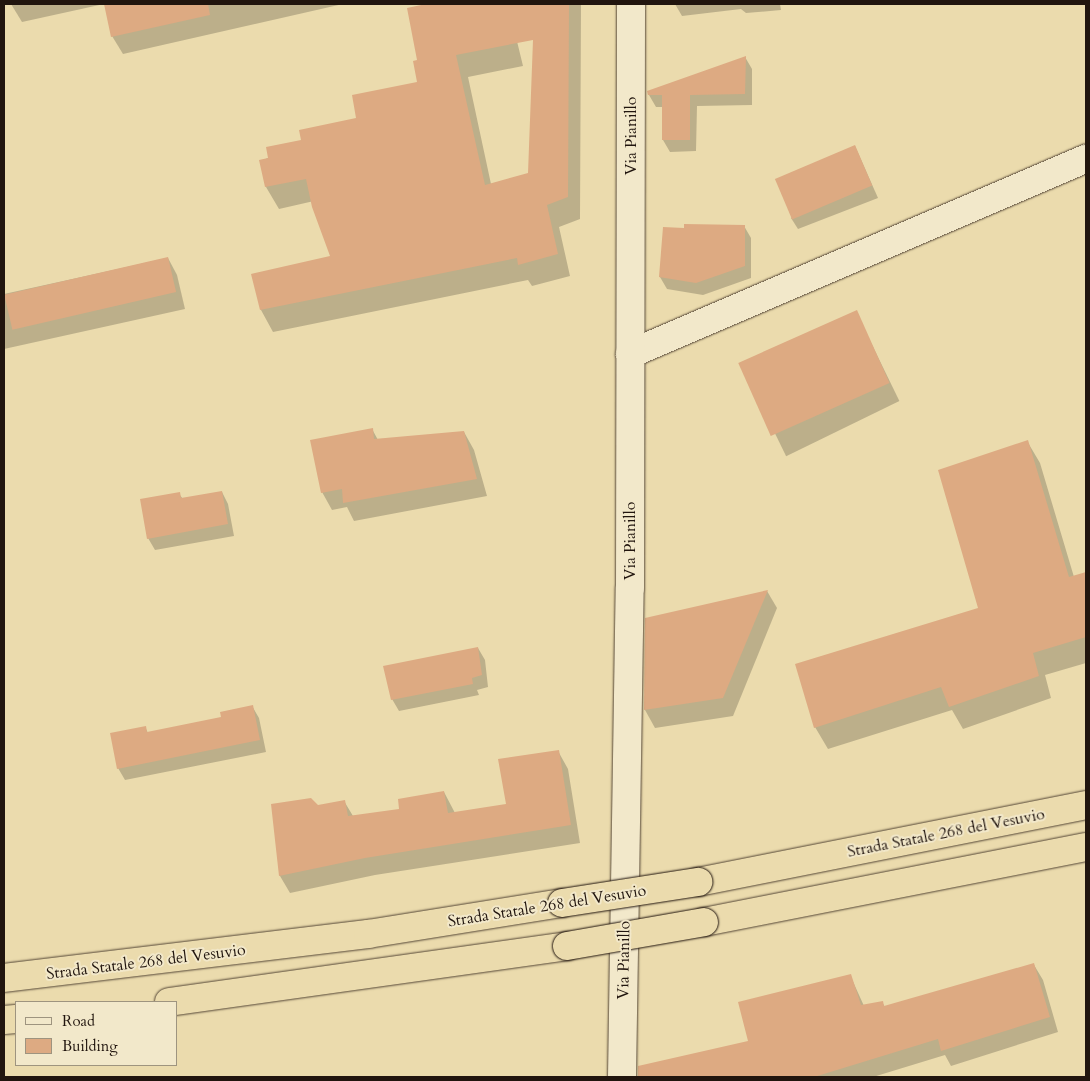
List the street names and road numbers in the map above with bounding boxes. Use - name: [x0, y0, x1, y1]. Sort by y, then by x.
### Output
- street label: Via Pianillo: [621, 97, 641, 175]
- street label: Via Pianillo: [620, 502, 640, 580]
- street label: Strada Statale 268 del Vesuvio: [846, 804, 1046, 862]
- street label: Strada Statale 268 del Vesuvio: [446, 881, 648, 931]
- street label: Via Pianillo: [614, 920, 634, 1000]
- street label: Strada Statale 268 del Vesuvio: [45, 940, 247, 984]

